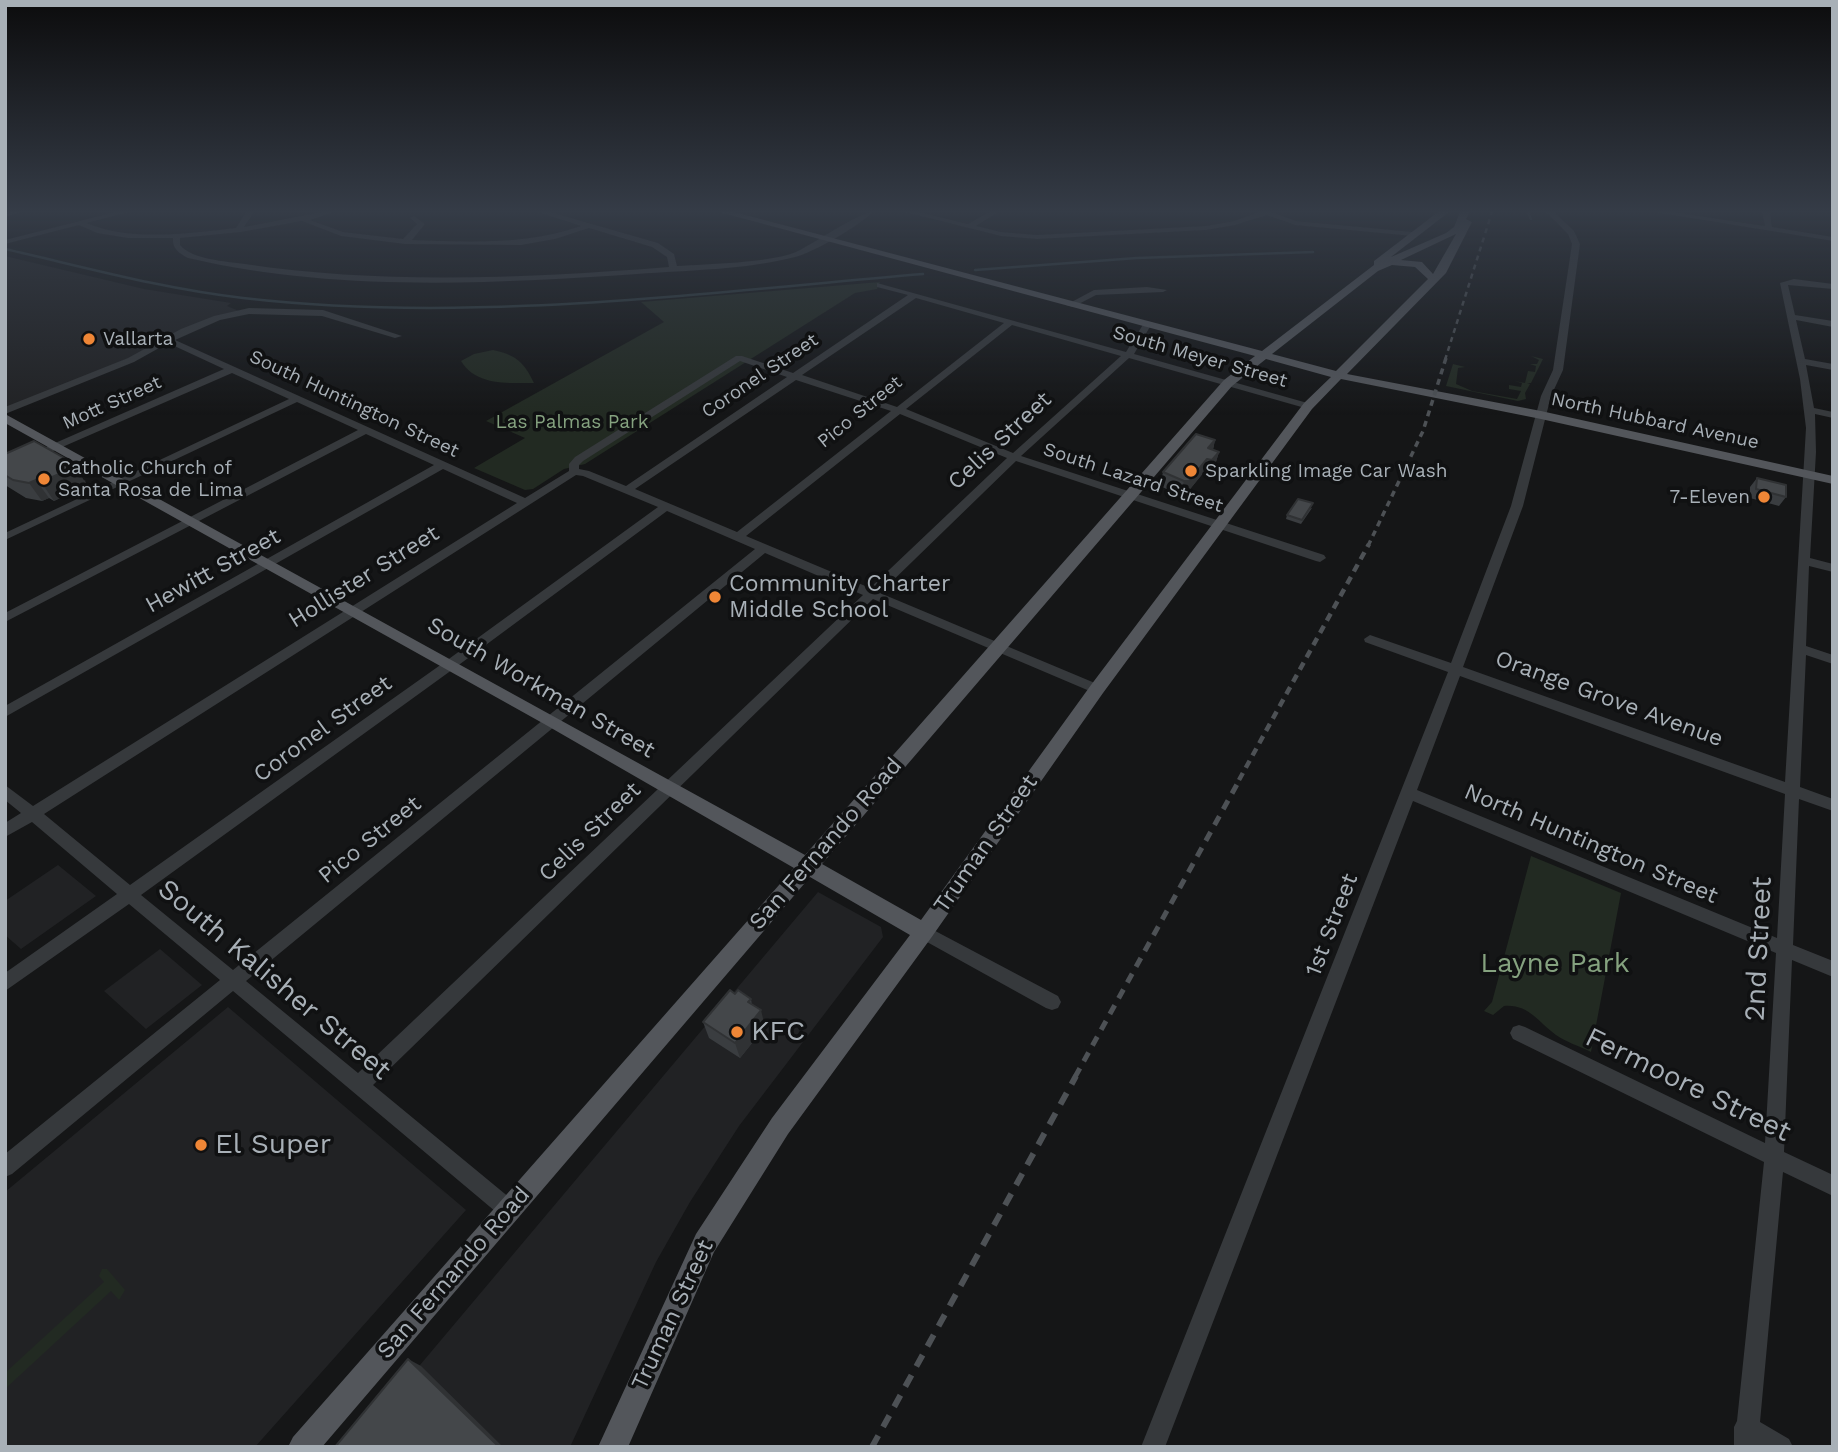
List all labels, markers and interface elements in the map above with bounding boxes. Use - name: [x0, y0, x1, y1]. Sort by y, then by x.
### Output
- street label: South Meyer Street: [1110, 321, 1290, 393]
- place label: Vallarta: [103, 328, 173, 350]
- street label: Coronel Street: [697, 329, 823, 423]
- marker: Vallarta: [81, 331, 97, 347]
- street label: South Huntington Street: [246, 345, 462, 463]
- street label: Mott Street: [59, 371, 165, 435]
- street label: Pico Street: [813, 371, 907, 453]
- street label: Celis Street: [943, 386, 1057, 496]
- street label: North Hubbard Avenue: [1549, 388, 1761, 454]
- park label: Las Palmas Park: [496, 411, 648, 433]
- street label: South Lazard Street: [1040, 438, 1226, 518]
- place label: Catholic Church of Santa Rosa de Lima: [58, 457, 243, 501]
- place label: Sparkling Image Car Wash: [1205, 460, 1447, 482]
- marker: Sparkling Image Car Wash: [1183, 463, 1199, 479]
- marker: Catholic Church of Santa Rosa de Lima: [36, 471, 52, 487]
- place label: 7-Eleven: [1669, 486, 1750, 508]
- marker: 7-Eleven: [1756, 489, 1772, 505]
- street label: Hollister Street: [284, 520, 444, 634]
- street label: Hewitt Street: [141, 523, 285, 619]
- place label: Community Charter Middle School: [729, 570, 950, 624]
- marker: Community Charter Middle School: [707, 589, 723, 605]
- street label: South Workman Street: [422, 611, 660, 765]
- street label: Orange Grove Avenue: [1491, 645, 1727, 753]
- street label: Coronel Street: [249, 670, 397, 788]
- street label: San Fernando Road: [744, 752, 908, 936]
- street label: Truman Street: [928, 770, 1044, 918]
- street label: Celis Street: [533, 776, 647, 888]
- street label: North Huntington Street: [1460, 778, 1722, 910]
- street label: Pico Street: [313, 790, 427, 890]
- street label: 1st Street: [1300, 870, 1364, 980]
- street label: South Kalisher Street: [151, 873, 397, 1087]
- street label: 2nd Street: [1738, 876, 1780, 1022]
- park label: Layne Park: [1480, 947, 1630, 981]
- place label: KFC: [751, 1015, 805, 1049]
- street label: Fermoore Street: [1580, 1021, 1796, 1149]
- marker: KFC: [729, 1024, 745, 1040]
- place label: El Super: [215, 1128, 331, 1162]
- marker: El Super: [193, 1137, 209, 1153]
- street label: San Fernando Road: [372, 1181, 536, 1365]
- street label: Truman Street: [626, 1236, 720, 1394]

